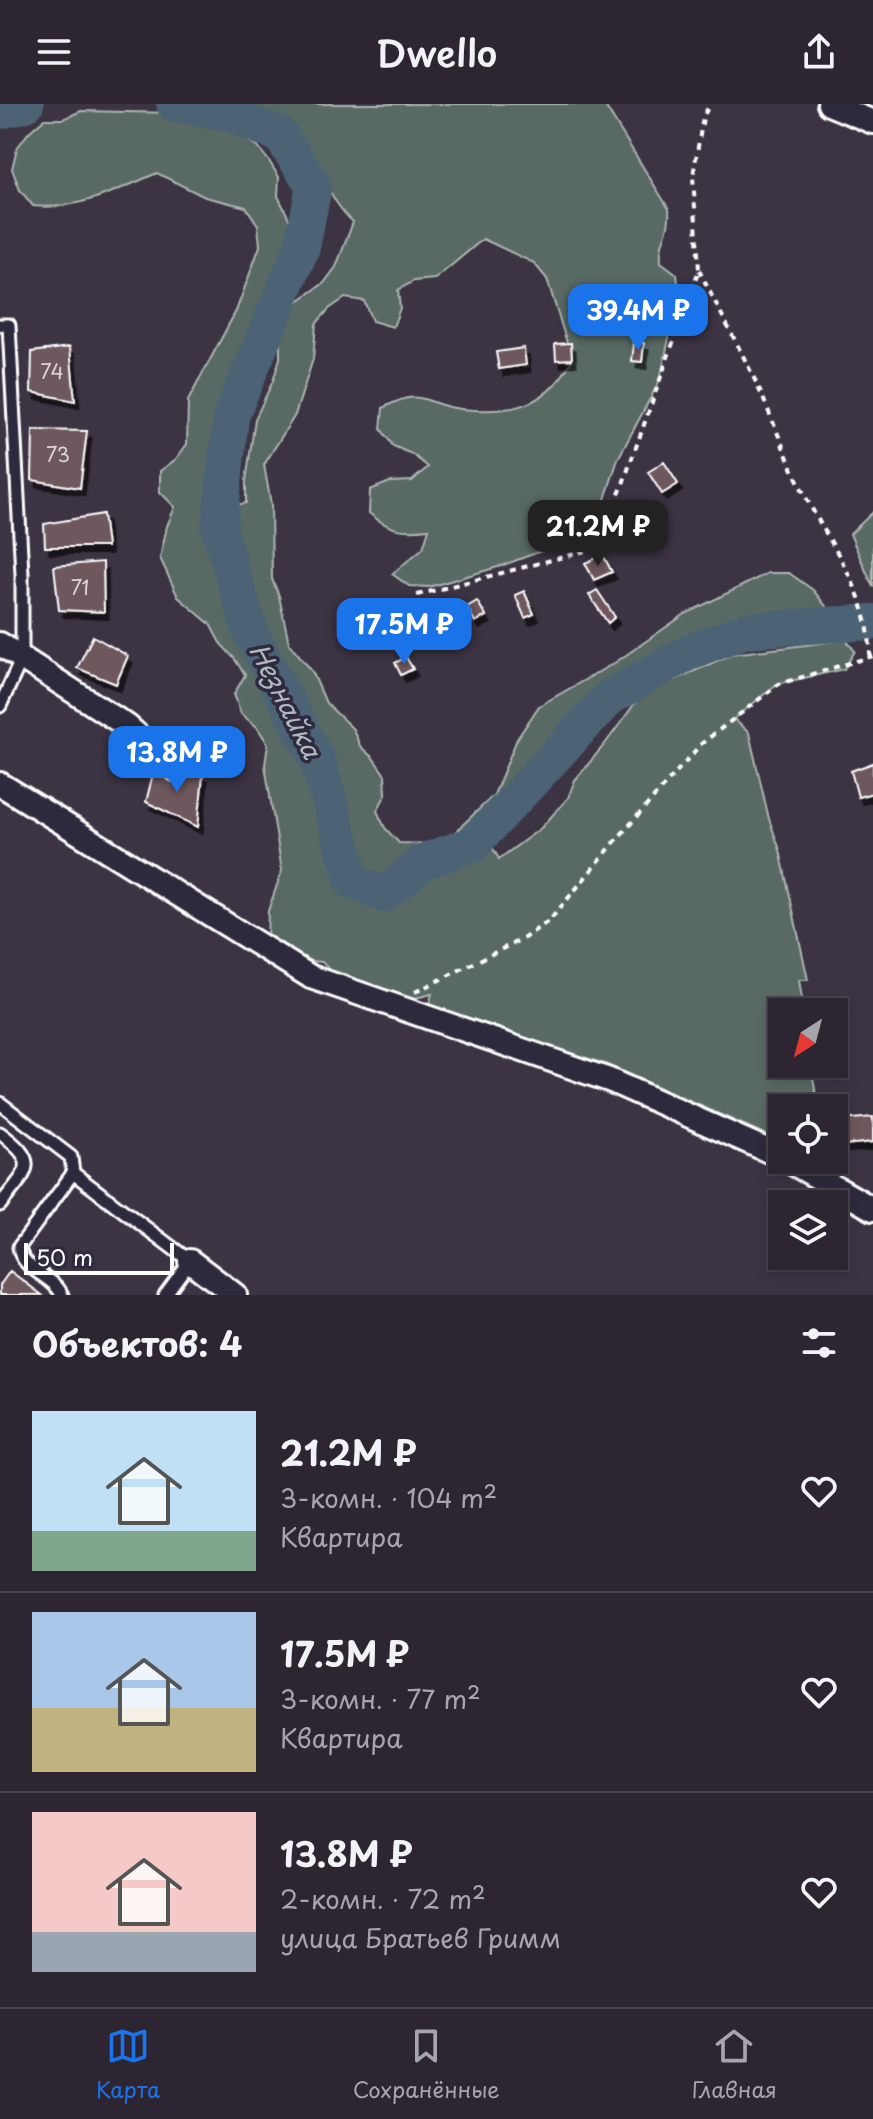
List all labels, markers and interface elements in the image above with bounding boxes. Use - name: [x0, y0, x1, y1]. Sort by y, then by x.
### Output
- text: Dwello: [376, 25, 497, 79]
- icon: menu: [32, 30, 76, 74]
- icon: share: [797, 30, 841, 74]
- pin: 39.4M ₽: [564, 284, 712, 352]
- text: 39.4M ₽: [586, 290, 690, 329]
- house number: 74: [40, 356, 64, 386]
- house number: 73: [46, 439, 70, 469]
- pin: 21.2M ₽: [524, 500, 672, 568]
- text: 21.2M ₽: [546, 506, 650, 545]
- house number: 71: [71, 572, 89, 602]
- pin: 17.5M ₽: [330, 598, 478, 666]
- text: 17.5M ₽: [355, 604, 453, 643]
- water label: Незнайка: [241, 636, 332, 766]
- pin: 13.8M ₽: [103, 726, 251, 794]
- text: 13.8M ₽: [126, 732, 228, 771]
- north arrow: [768, 998, 848, 1078]
- map controls: [768, 998, 848, 1270]
- button: locate: [768, 1094, 848, 1174]
- button: layers: [768, 1190, 848, 1270]
- scale bar: [24, 1239, 174, 1275]
- text: 50 m: [36, 1240, 93, 1273]
- text: Объектов: 4: [32, 1317, 243, 1369]
- icon: filters: [797, 1321, 841, 1365]
- text: 21.2M ₽: [280, 1426, 417, 1478]
- icon: home: [96, 1443, 192, 1539]
- icon: heart: [797, 1469, 841, 1513]
- text: 3-комн. · 104 m²: [280, 1478, 497, 1517]
- text: Квартира: [280, 1517, 403, 1556]
- text: 17.5M ₽: [280, 1627, 409, 1679]
- icon: home: [96, 1644, 192, 1740]
- icon: heart: [797, 1670, 841, 1714]
- text: 3-комн. · 77 m²: [280, 1679, 481, 1718]
- text: Квартира: [280, 1718, 403, 1757]
- text: 13.8M ₽: [280, 1827, 413, 1879]
- icon: home: [96, 1844, 192, 1940]
- icon: heart: [797, 1870, 841, 1914]
- text: 2-комн. · 72 m²: [280, 1879, 486, 1918]
- text: улица Братьев Гримм: [280, 1918, 561, 1957]
- tab: Карта: [96, 2024, 161, 2105]
- tab: Сохранённые: [353, 2024, 500, 2105]
- tab: Главная: [692, 2024, 777, 2105]

